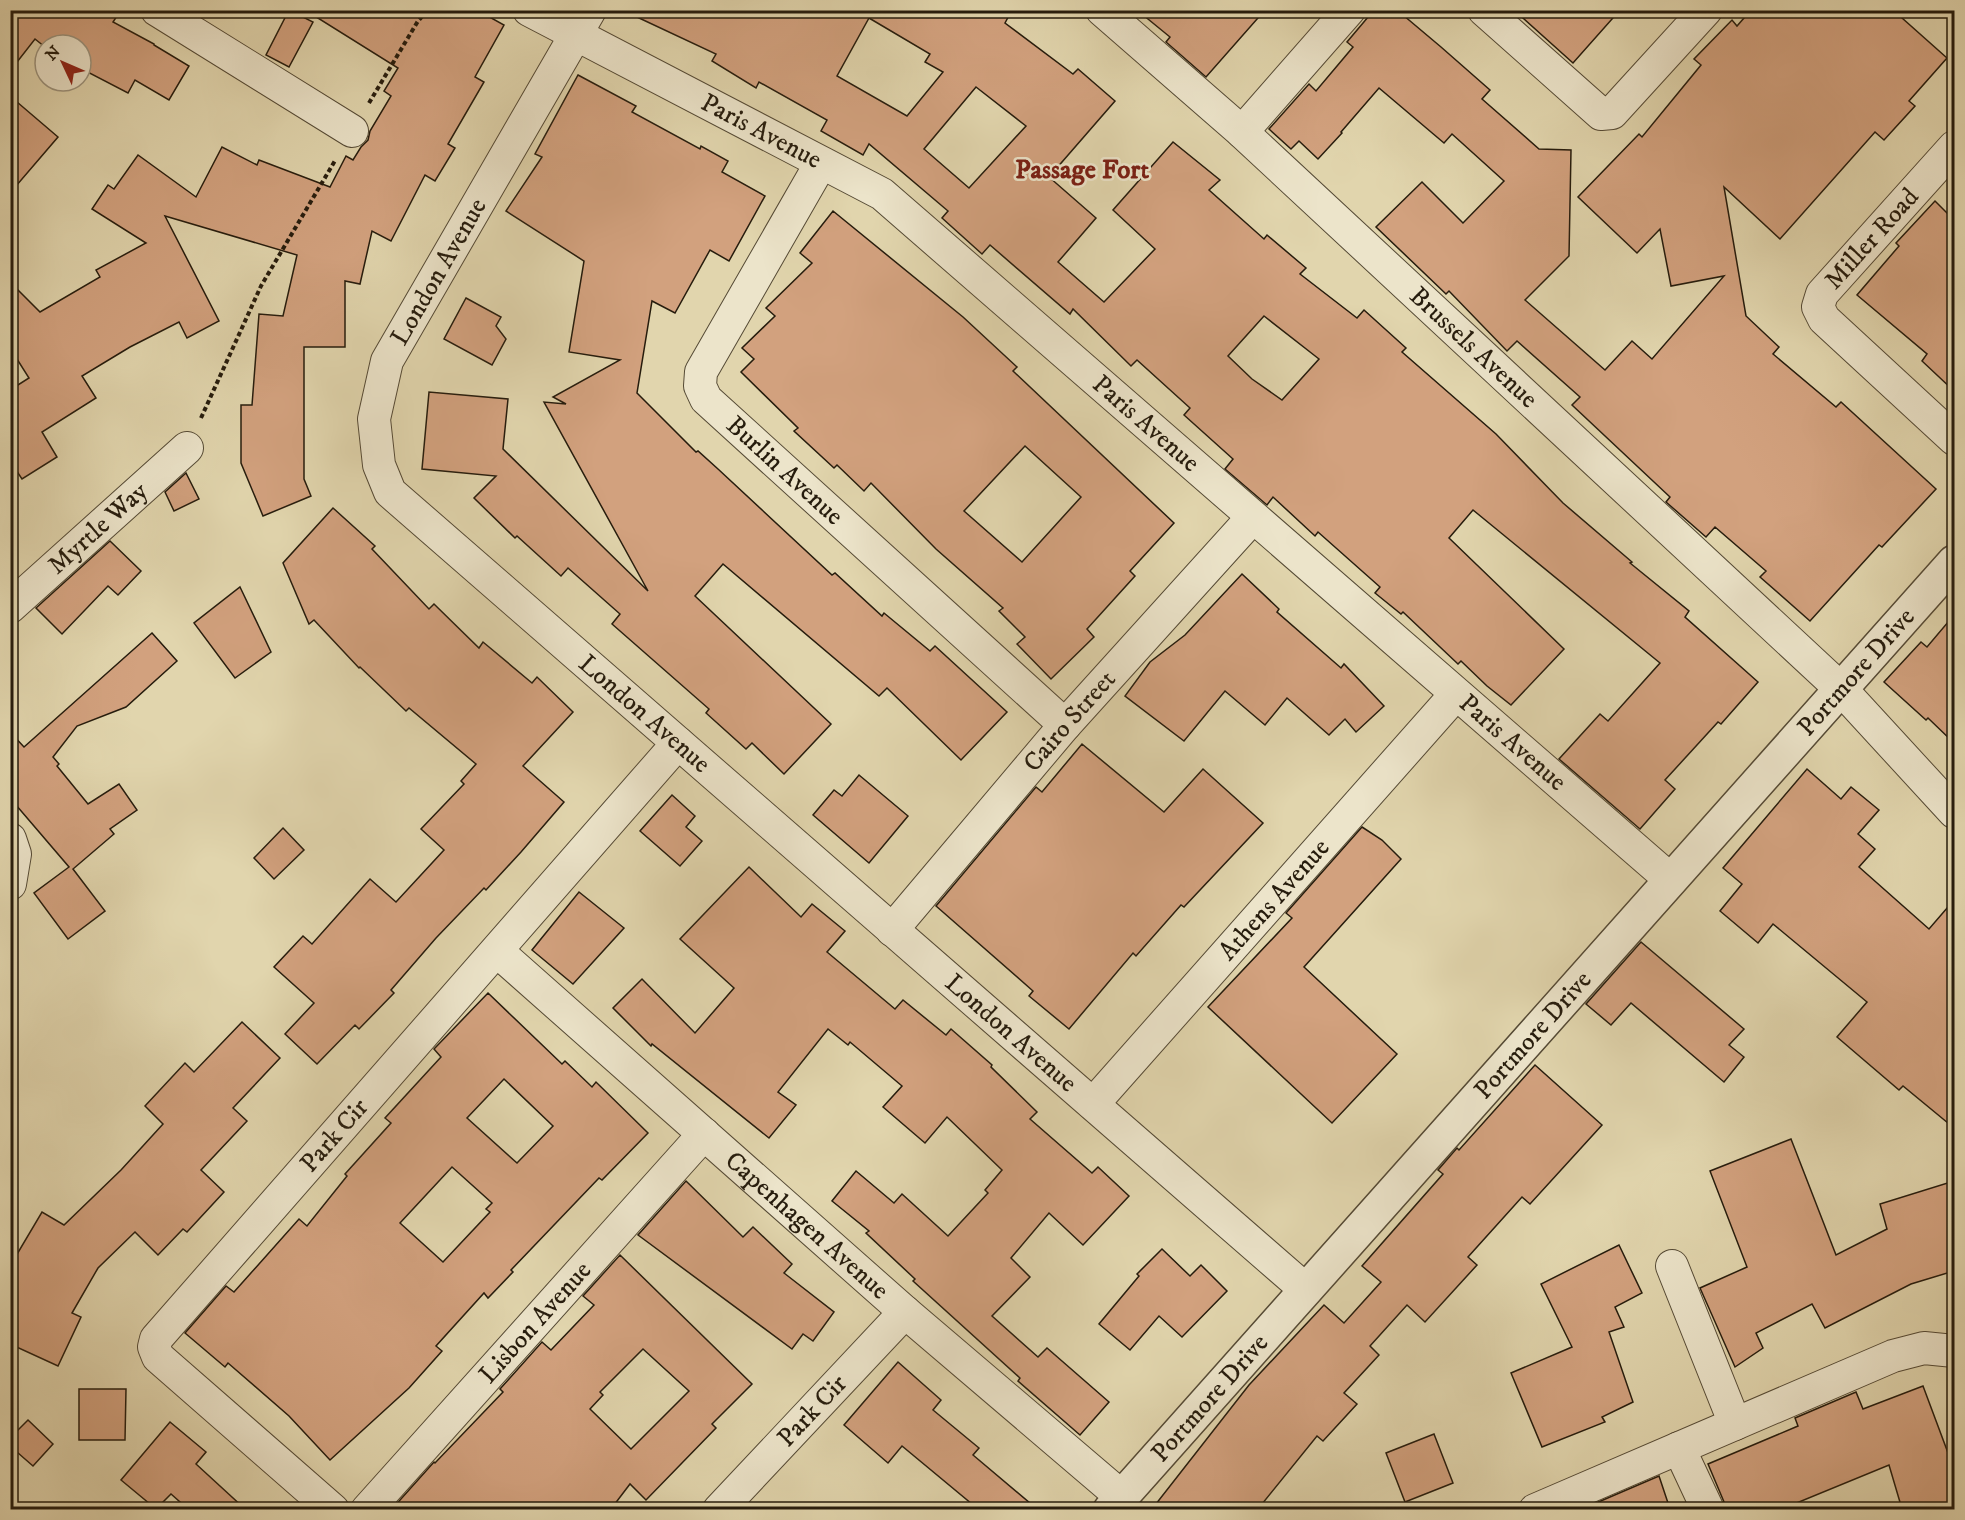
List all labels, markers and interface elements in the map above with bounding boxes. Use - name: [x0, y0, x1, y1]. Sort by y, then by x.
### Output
- north arrow: [33, 33, 93, 93]
- text: N: [41, 42, 65, 65]
- street label: Paris Avenue: [695, 86, 827, 176]
- district label: Passage Fort: [1015, 153, 1149, 187]
- street label: Miller Road: [1818, 181, 1926, 297]
- street label: London Avenue: [384, 192, 494, 352]
- street label: Brussels Avenue: [1402, 280, 1545, 415]
- street label: Paris Avenue: [1086, 368, 1207, 479]
- street label: Burlin Avenue: [719, 409, 851, 532]
- street label: Myrtle Way: [41, 474, 155, 582]
- street label: Portmore Drive: [1790, 601, 1922, 743]
- street label: London Avenue: [572, 647, 718, 780]
- street label: Cairo Street: [1016, 663, 1123, 779]
- street label: Paris Avenue: [1452, 687, 1573, 798]
- street label: Athens Avenue: [1211, 832, 1337, 967]
- street label: Portmore Drive: [1467, 964, 1599, 1106]
- street label: London Avenue: [938, 966, 1084, 1100]
- street label: Park Cir: [293, 1091, 376, 1179]
- street label: Capenhagen Avenue: [718, 1144, 896, 1307]
- street label: Lisbon Avenue: [472, 1254, 599, 1390]
- street label: Portmore Drive: [1144, 1327, 1276, 1469]
- street label: Park Cir: [770, 1367, 854, 1454]

